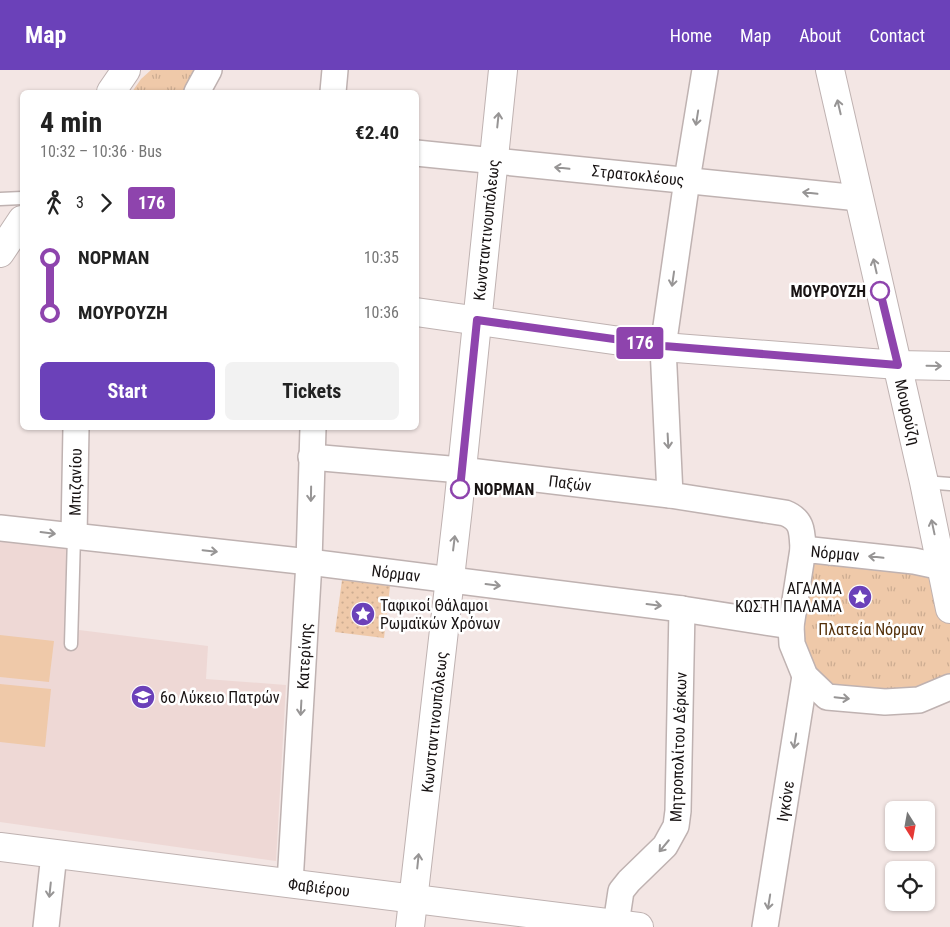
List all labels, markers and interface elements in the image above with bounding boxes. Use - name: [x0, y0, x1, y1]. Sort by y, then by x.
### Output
- text: Map: [25, 21, 66, 49]
- text: Home: [670, 25, 712, 46]
- text: Map: [740, 25, 771, 46]
- text: About: [799, 25, 841, 46]
- text: Contact: [869, 25, 925, 46]
- one-way arrow: [833, 100, 843, 116]
- text: 4 min: [40, 106, 102, 139]
- one-way arrow: [692, 110, 702, 126]
- one-way arrow: [493, 113, 502, 129]
- text: €2.40: [355, 121, 399, 144]
- text: 10:32 – 10:36 · Bus: [40, 142, 162, 161]
- street label: Κωνσταντινουπόλεως: [470, 159, 503, 302]
- street label: Στρατοκλέους: [591, 161, 685, 190]
- one-way arrow: [554, 163, 570, 173]
- one-way arrow: [803, 188, 819, 198]
- icon: walk: [40, 189, 68, 217]
- icon: forward: [92, 189, 120, 217]
- text: 176: [138, 192, 165, 213]
- text: 3: [76, 193, 84, 212]
- text: ΝΟΡΜΑΝ: [78, 246, 149, 269]
- text: 10:35: [364, 248, 399, 267]
- one-way arrow: [870, 258, 879, 274]
- one-way arrow: [668, 270, 678, 286]
- marker: ΜΟΥΡΟΥΖΗ: [870, 281, 890, 301]
- place label: ΜΟΥΡΟΥΖΗ: [790, 282, 866, 301]
- text: ΜΟΥΡΟΥΖΗ: [78, 301, 168, 324]
- text: 10:36: [364, 303, 399, 322]
- line badge: 176: [611, 327, 669, 359]
- text: 176: [626, 332, 654, 353]
- one-way arrow: [926, 361, 942, 371]
- button: Start: [40, 362, 215, 420]
- button: Tickets: [225, 362, 399, 420]
- street label: Μουρούζη: [891, 377, 924, 447]
- one-way arrow: [663, 432, 672, 448]
- street label: Μπιζανίου: [65, 448, 86, 516]
- street label: Παξών: [547, 471, 593, 496]
- marker: ΝΟΡΜΑΝ: [450, 479, 470, 499]
- place label: ΝΟΡΜΑΝ: [474, 480, 534, 499]
- one-way arrow: [306, 485, 315, 501]
- one-way arrow: [928, 519, 937, 535]
- one-way arrow: [40, 528, 56, 538]
- one-way arrow: [449, 536, 459, 552]
- street label: Νόρμαν: [810, 542, 860, 565]
- one-way arrow: [202, 546, 218, 556]
- one-way arrow: [869, 552, 885, 561]
- street label: Νόρμαν: [371, 561, 421, 586]
- place label: ΑΓΑΛΜΑ ΚΩΣΤΗ ΠΑΛΑΜΑ: [735, 579, 842, 616]
- one-way arrow: [485, 580, 501, 590]
- place icon: ΑΓΑΛΜΑ ΚΩΣΤΗ ΠΑΛΑΜΑ: [847, 584, 873, 610]
- place label: Ταφικοί Θάλαμοι Ρωμαϊκών Χρόνων: [380, 596, 501, 633]
- place icon: Ταφικοί Θάλαμοι Ρωμαϊκών Χρόνων: [350, 601, 376, 627]
- one-way arrow: [646, 601, 662, 611]
- park label: Πλατεία Νόρμαν: [818, 620, 924, 639]
- street label: Κατερίνης: [293, 622, 316, 690]
- street label: Κωνσταντινουπόλεως: [418, 651, 451, 794]
- street label: Μητροπολίτου Δέρκων: [666, 671, 691, 822]
- school or university icon: 6ο Λύκειο Πατρών: [130, 684, 156, 710]
- place label: 6ο Λύκειο Πατρών: [160, 688, 280, 707]
- one-way arrow: [834, 693, 850, 703]
- one-way arrow: [296, 700, 305, 716]
- one-way arrow: [789, 733, 799, 749]
- street label: Ιγκόνε: [773, 779, 798, 823]
- north arrow: [885, 801, 935, 851]
- map controls: [885, 801, 935, 911]
- one-way arrow: [658, 840, 669, 853]
- one-way arrow: [413, 854, 423, 870]
- button: locate: [885, 861, 935, 911]
- street label: Φαβιέρου: [287, 874, 351, 901]
- one-way arrow: [45, 882, 55, 898]
- one-way arrow: [763, 893, 773, 909]

